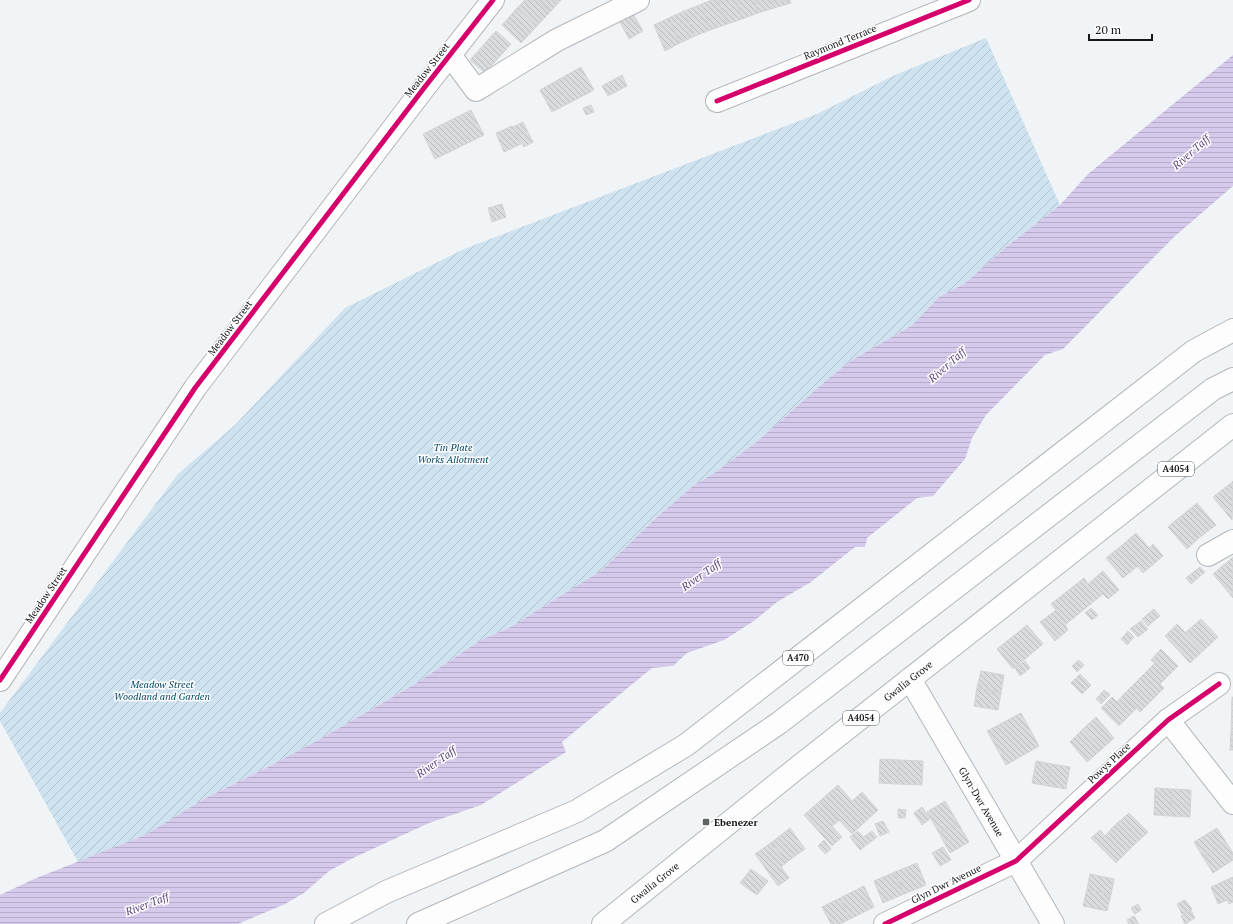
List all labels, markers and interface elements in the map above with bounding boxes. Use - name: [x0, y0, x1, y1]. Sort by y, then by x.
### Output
- scale bar: [1089, 16, 1152, 42]
- street label: Raymond Terrace: [802, 21, 878, 63]
- text: 20 m: [1095, 22, 1122, 37]
- street label: Meadow Street: [402, 40, 453, 100]
- water label: River Taff: [1169, 130, 1215, 173]
- street label: Meadow Street: [205, 297, 255, 358]
- water label: River Taff: [925, 343, 971, 386]
- park label: Tin Plate Works Allotment: [417, 441, 489, 466]
- road number: A4054: [1158, 462, 1194, 476]
- water label: River Taff: [678, 555, 726, 594]
- street label: Meadow Street: [22, 564, 70, 626]
- road number: A470: [783, 651, 813, 665]
- street label: Gwalia Grove: [881, 658, 935, 704]
- park label: Meadow Street Woodland and Garden: [114, 678, 210, 703]
- road number: A4054: [843, 711, 879, 725]
- street label: Powys Place: [1085, 740, 1133, 786]
- water label: River Taff: [413, 742, 461, 781]
- street label: Glyn-Dwr Avenue: [956, 764, 1007, 839]
- place label: Ebenezer: [714, 816, 758, 829]
- marker: Ebenezer: [701, 817, 711, 827]
- street label: Gwalia Grove: [627, 859, 681, 906]
- street label: Glyn Dwr Avenue: [909, 861, 983, 907]
- water label: River Taff: [122, 888, 173, 919]

